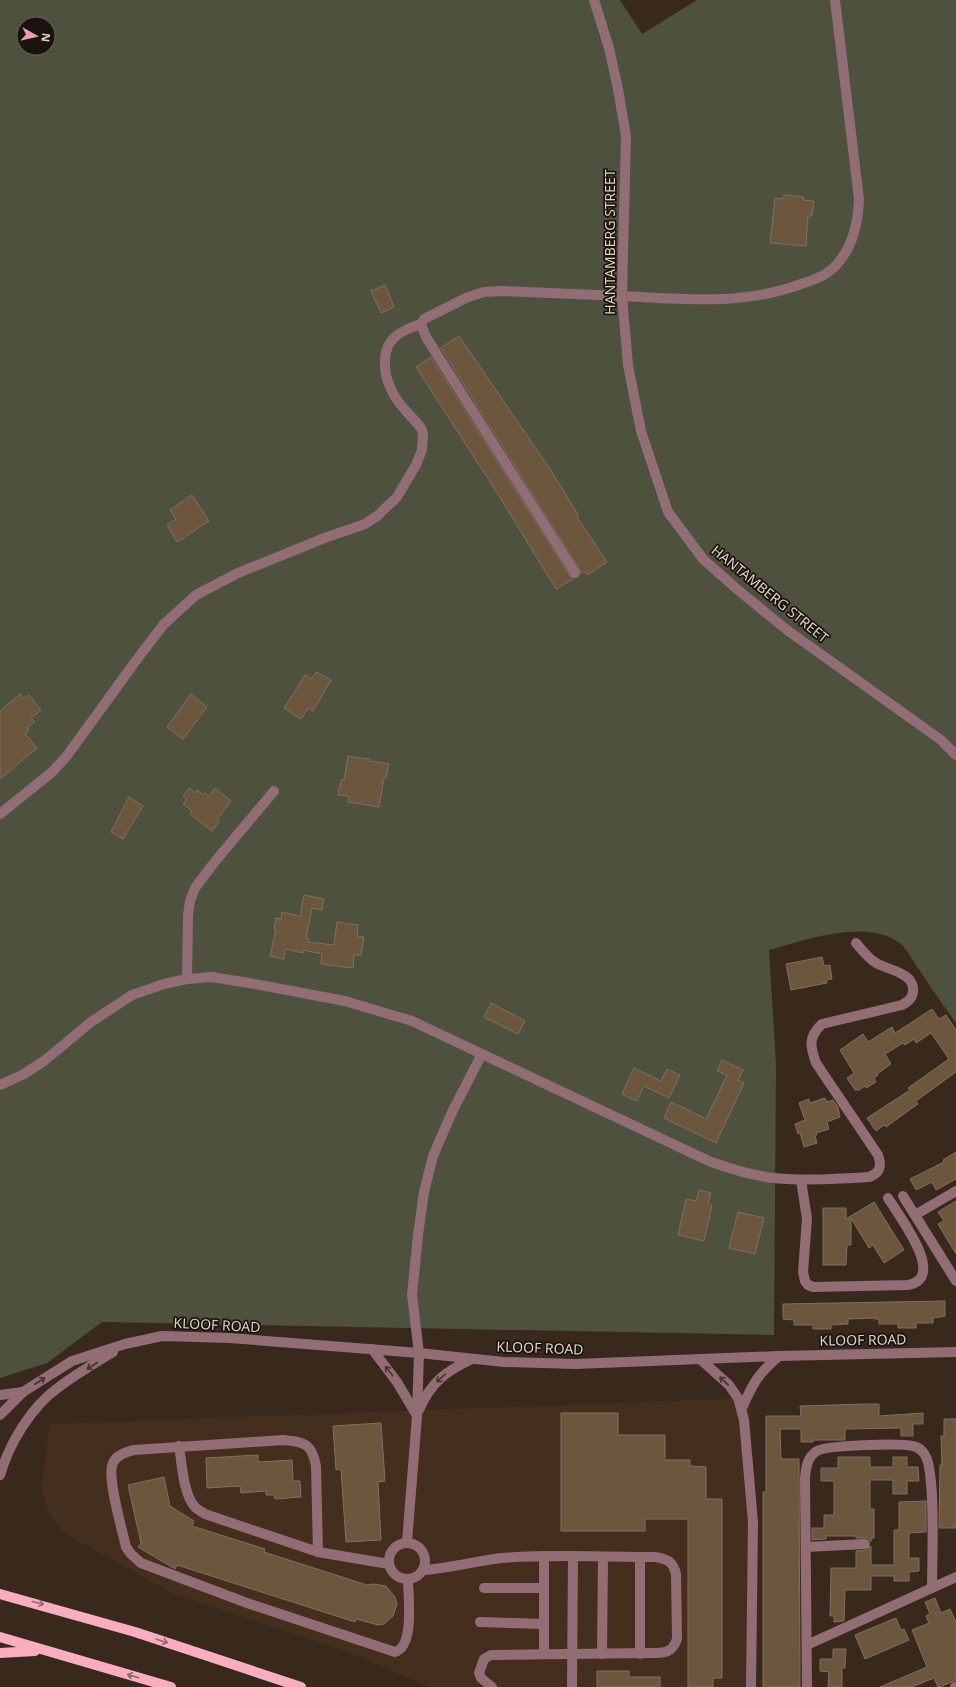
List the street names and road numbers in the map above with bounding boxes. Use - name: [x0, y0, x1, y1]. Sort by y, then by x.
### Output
- street label: HANTAMBERG STREET: [600, 169, 619, 315]
- street label: HANTAMBERG STREET: [708, 540, 833, 647]
- street label: KLOOF ROAD: [173, 1313, 261, 1336]
- street label: KLOOF ROAD: [819, 1329, 907, 1350]
- street label: KLOOF ROAD: [496, 1336, 584, 1359]

